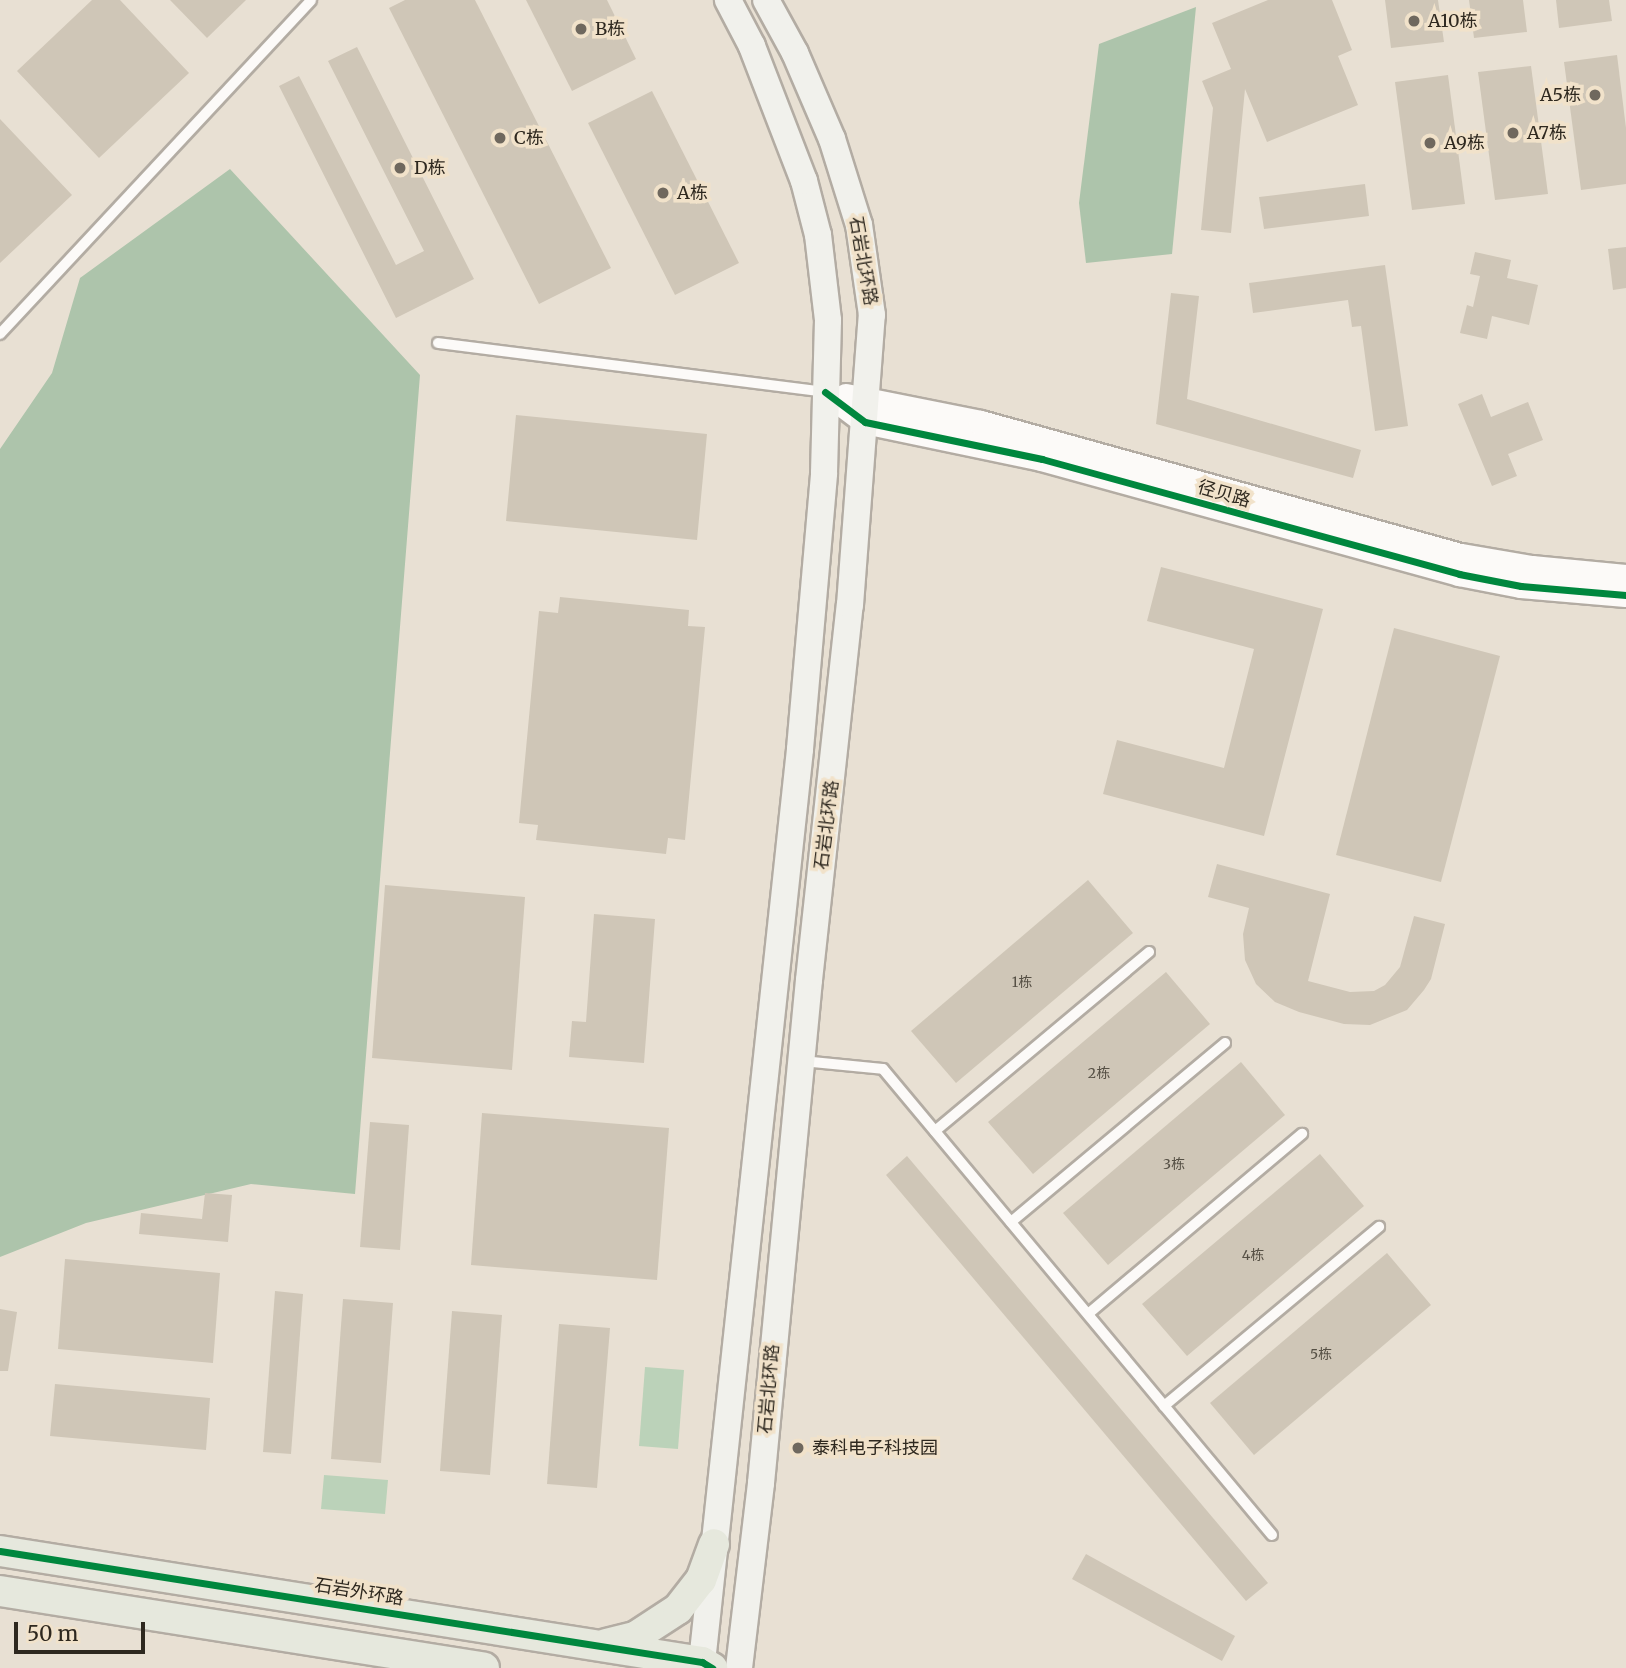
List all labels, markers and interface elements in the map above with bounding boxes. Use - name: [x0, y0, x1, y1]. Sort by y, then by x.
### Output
- place label: A10栋: [1428, 10, 1478, 32]
- marker: A10栋: [1406, 13, 1422, 29]
- place label: B栋: [595, 18, 625, 40]
- marker: B栋: [573, 21, 589, 37]
- place label: A5栋: [1540, 84, 1581, 106]
- marker: A5栋: [1587, 87, 1603, 103]
- place label: A7栋: [1527, 122, 1567, 144]
- marker: A7栋: [1505, 125, 1521, 141]
- place label: C栋: [514, 127, 544, 149]
- marker: C栋: [492, 130, 508, 146]
- place label: A9栋: [1444, 132, 1485, 154]
- marker: A9栋: [1422, 135, 1438, 151]
- place label: D栋: [414, 157, 446, 179]
- marker: D栋: [392, 160, 408, 176]
- place label: A栋: [677, 182, 708, 204]
- marker: A栋: [655, 185, 671, 201]
- street label: 石岩北环路: [845, 215, 881, 307]
- street label: 径贝路: [1195, 476, 1253, 512]
- street label: 石岩北环路: [811, 779, 843, 871]
- house number: 1栋: [1012, 974, 1032, 990]
- house number: 2栋: [1088, 1065, 1110, 1081]
- house number: 3栋: [1163, 1156, 1185, 1172]
- house number: 4栋: [1242, 1247, 1264, 1263]
- street label: 石岩北环路: [754, 1343, 784, 1435]
- house number: 5栋: [1310, 1346, 1332, 1362]
- place label: 泰科电子科技园: [812, 1437, 938, 1459]
- marker: 泰科电子科技园: [790, 1440, 806, 1456]
- street label: 石岩外环路: [313, 1574, 405, 1610]
- scale bar: [18, 1608, 149, 1652]
- text: 50 m: [27, 1620, 78, 1647]

